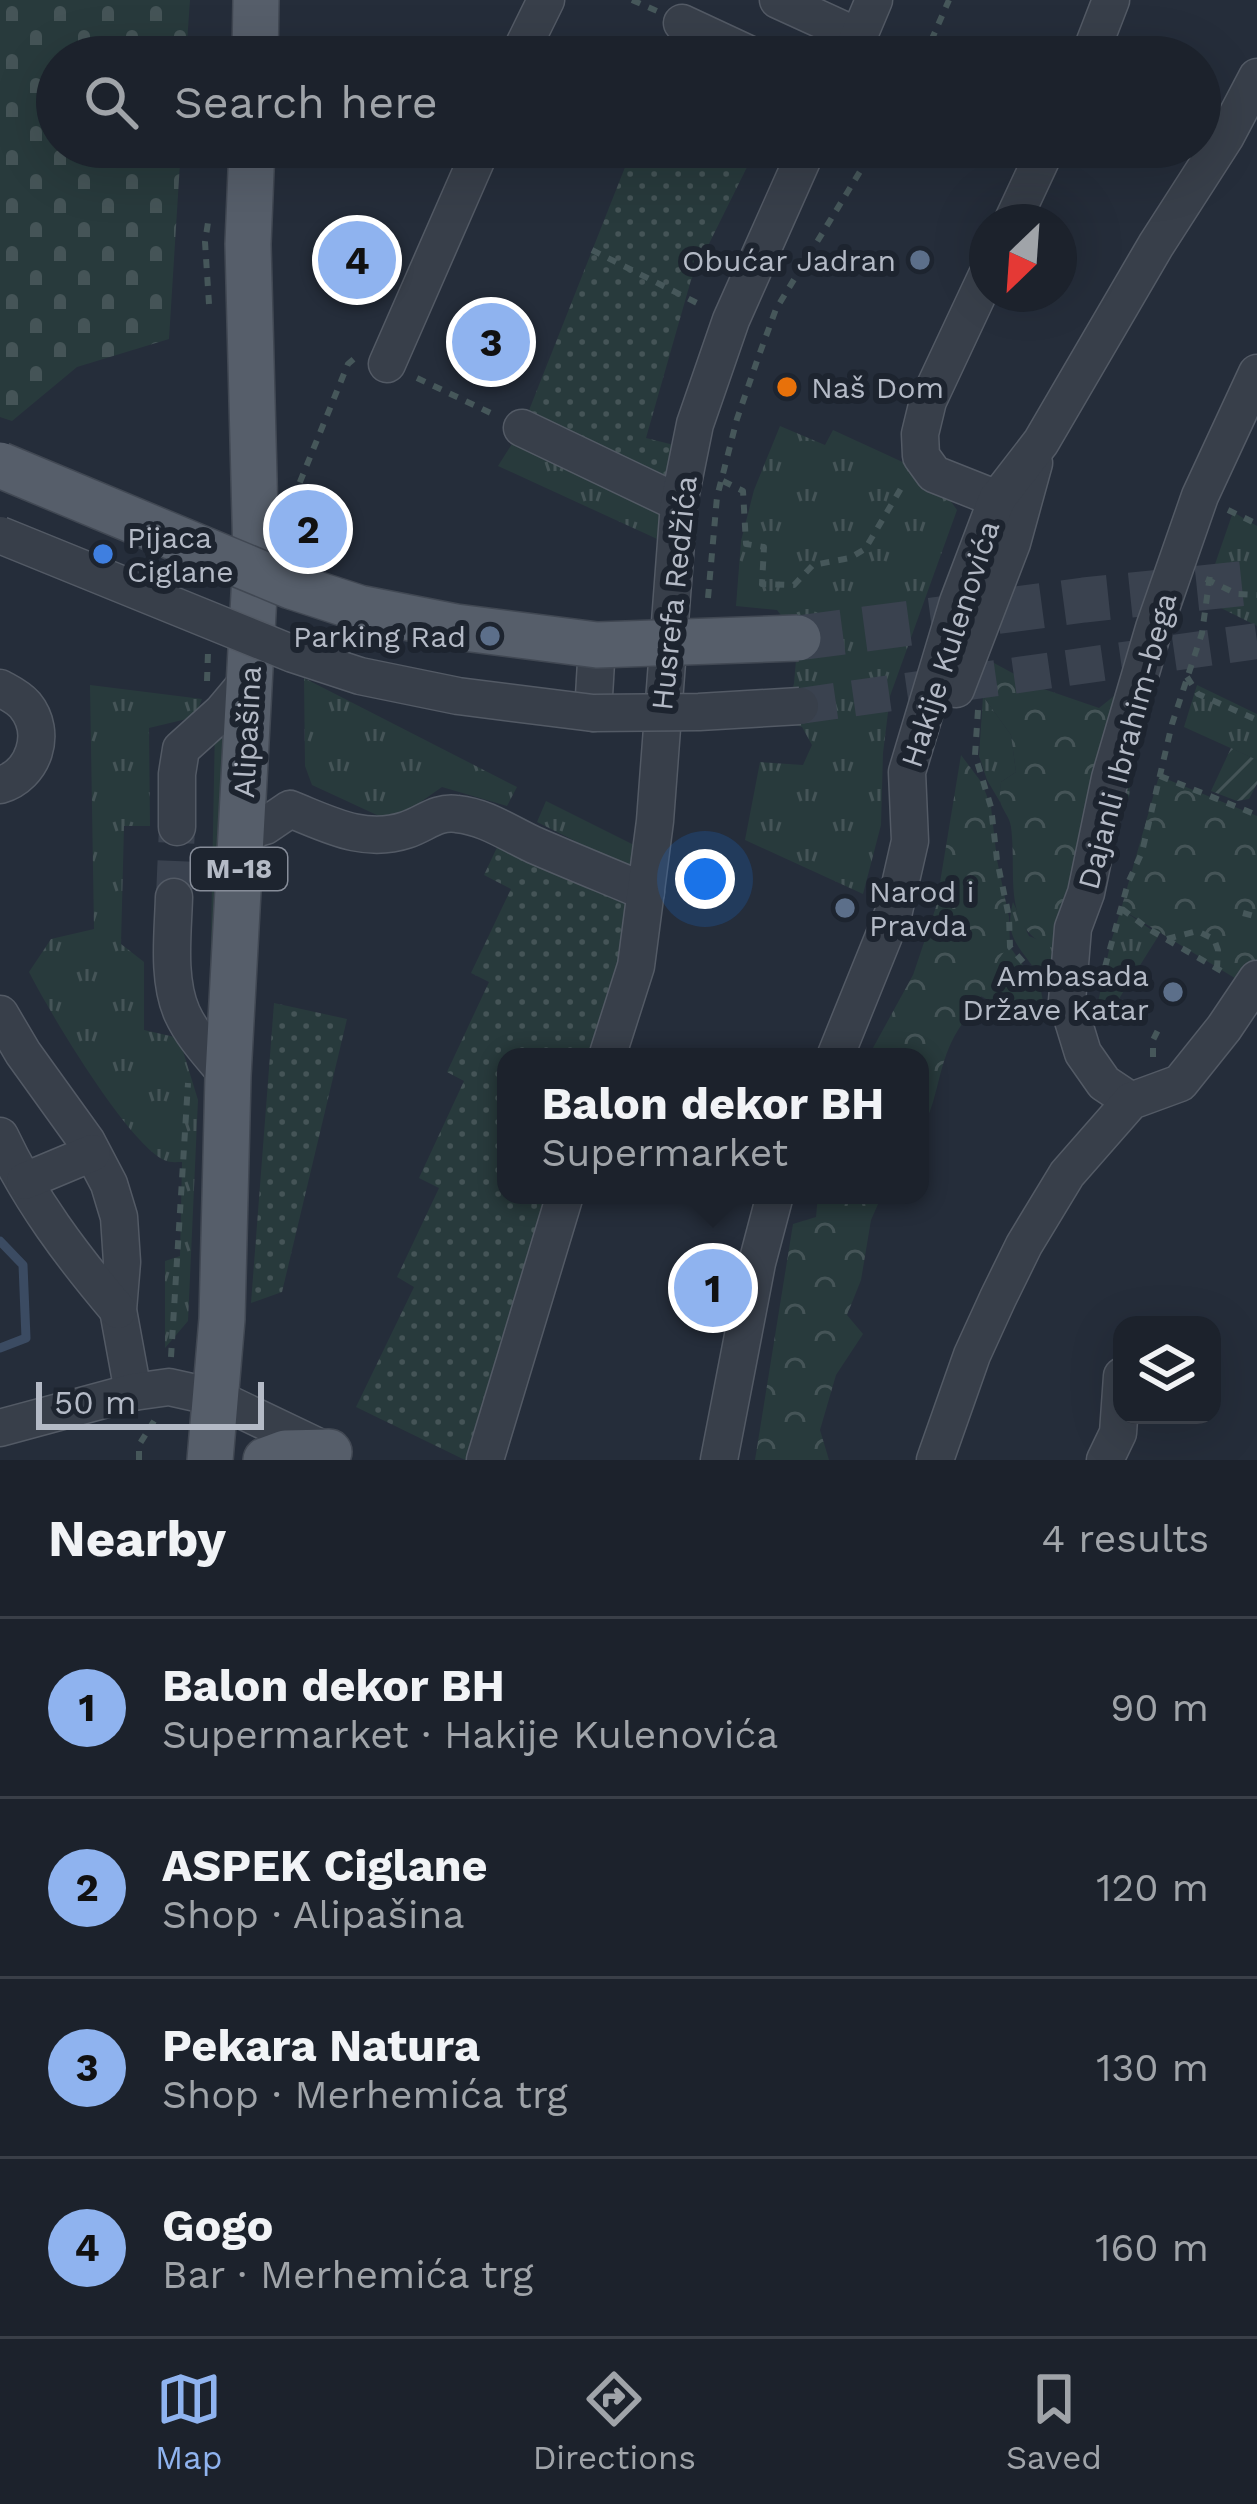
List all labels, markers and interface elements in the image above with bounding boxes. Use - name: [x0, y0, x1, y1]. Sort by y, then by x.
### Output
- search box: [36, 36, 1221, 168]
- icon: search: [78, 69, 144, 135]
- text: Search here: [174, 76, 438, 129]
- north arrow: [969, 204, 1077, 312]
- pin: 4: [318, 215, 396, 305]
- place label: Obućar Jadran: [682, 243, 896, 278]
- marker: Obućar Jadran: [907, 247, 933, 273]
- pin: 3: [452, 297, 530, 387]
- place label: Naš Dom: [811, 370, 944, 405]
- marker: Naš Dom: [774, 374, 800, 400]
- street label: Husrefa Redžića: [644, 474, 704, 712]
- pin: 2: [269, 484, 347, 574]
- street label: Hakije Kulenovića: [894, 516, 1006, 772]
- place label: Pijaca Ciglane: [127, 520, 234, 589]
- marker: Pijaca Ciglane: [90, 541, 116, 567]
- street label: Dajanli Ibrahim-bega: [1071, 589, 1183, 893]
- place label: Parking Rad: [293, 619, 466, 654]
- marker: Parking Rad: [477, 623, 503, 649]
- street label: Alipašina: [226, 665, 268, 799]
- road number: M-18: [191, 848, 287, 890]
- your location: [675, 849, 735, 909]
- place label: Narod i Pravda: [869, 874, 975, 943]
- marker: Narod i Pravda: [832, 895, 858, 921]
- place label: Ambasada Države Katar: [962, 958, 1149, 1027]
- marker: Ambasada Države Katar: [1160, 979, 1186, 1005]
- popup: [497, 1048, 929, 1204]
- text: Balon dekor BH: [542, 1077, 884, 1130]
- text: Supermarket: [542, 1130, 788, 1175]
- pin: 1: [674, 1243, 752, 1333]
- map controls: [1113, 1316, 1221, 1424]
- button: layers: [1113, 1316, 1221, 1424]
- scale bar: [36, 1376, 264, 1429]
- text: 50 m: [54, 1383, 136, 1422]
- text: Nearby: [48, 1509, 226, 1568]
- text: 4 results: [1041, 1516, 1209, 1561]
- text: Balon dekor BH: [162, 1659, 505, 1712]
- text: 1: [79, 1685, 95, 1730]
- text: 90 m: [1110, 1685, 1209, 1730]
- text: Supermarket · Hakije Kulenovića: [162, 1712, 778, 1757]
- text: ASPEK Ciglane: [162, 1839, 488, 1892]
- text: 2: [75, 1865, 99, 1910]
- text: 120 m: [1096, 1865, 1209, 1910]
- text: Shop · Alipašina: [162, 1892, 465, 1937]
- text: Pekara Natura: [162, 2019, 480, 2072]
- text: 3: [75, 2045, 99, 2090]
- text: 130 m: [1096, 2045, 1209, 2090]
- text: Shop · Merhemića trg: [162, 2072, 568, 2117]
- text: Gogo: [162, 2199, 273, 2252]
- text: 4: [74, 2225, 100, 2270]
- text: 160 m: [1095, 2225, 1209, 2270]
- text: Bar · Merhemića trg: [162, 2252, 533, 2297]
- tab: Map: [155, 2366, 222, 2477]
- tab: Directions: [533, 2366, 696, 2477]
- tab: Saved: [1006, 2366, 1102, 2477]

